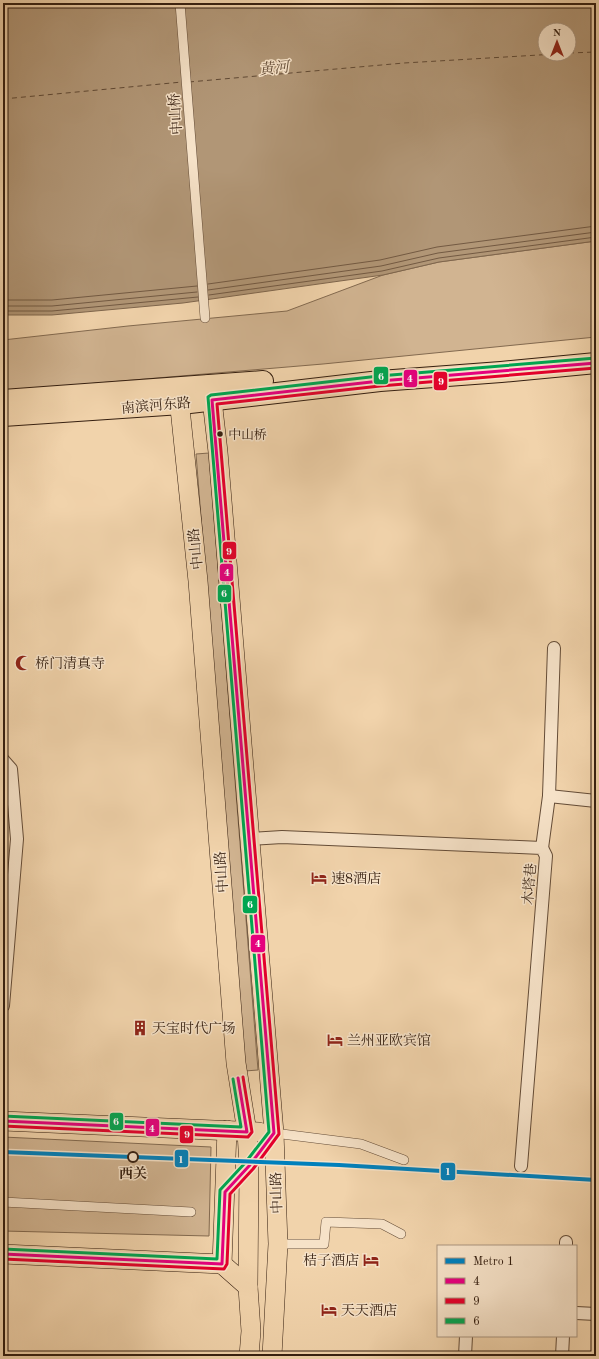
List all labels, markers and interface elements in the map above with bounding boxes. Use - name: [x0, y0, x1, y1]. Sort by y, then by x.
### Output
- north arrow: [537, 22, 577, 62]
- text: N: [553, 28, 562, 39]
- water label: 黄河: [258, 58, 293, 79]
- street label: 中山桥: [167, 92, 184, 135]
- line badge: 6: [373, 366, 389, 385]
- line badge: 4: [403, 369, 418, 388]
- line badge: 9: [433, 371, 448, 391]
- text: 6: [378, 372, 384, 383]
- text: 4: [407, 374, 413, 385]
- text: 9: [438, 377, 444, 388]
- street label: 南滨河东路: [121, 395, 192, 416]
- place label: 中山桥: [228, 428, 267, 442]
- marker: 中山桥: [215, 429, 225, 439]
- street label: 中山路: [186, 527, 205, 571]
- line badge: 9: [222, 541, 237, 560]
- text: 9: [226, 547, 232, 558]
- line badge: 4: [219, 563, 234, 582]
- text: 4: [224, 568, 230, 579]
- line badge: 6: [217, 584, 232, 603]
- text: 6: [221, 589, 227, 600]
- mosque icon: 桥门清真寺: [14, 654, 32, 672]
- place label: 桥门清真寺: [35, 656, 105, 671]
- street label: 中山路: [213, 850, 230, 893]
- street label: 木塔巷: [520, 862, 539, 906]
- hotel icon: 速8酒店: [310, 869, 328, 887]
- place label: 速8酒店: [331, 871, 381, 886]
- line badge: 6: [242, 895, 258, 914]
- text: 6: [247, 900, 253, 911]
- line badge: 4: [250, 934, 266, 953]
- text: 4: [255, 939, 261, 950]
- building icon: 天宝时代广场: [131, 1019, 149, 1037]
- place label: 天宝时代广场: [152, 1021, 236, 1036]
- hotel icon: 兰州亚欧宾馆: [326, 1031, 344, 1049]
- place label: 兰州亚欧宾馆: [347, 1033, 431, 1048]
- line badge: 6: [109, 1112, 124, 1131]
- text: 6: [113, 1117, 119, 1128]
- line badge: 4: [145, 1118, 160, 1137]
- text: 4: [149, 1124, 155, 1135]
- line badge: 9: [179, 1125, 194, 1144]
- text: 9: [184, 1130, 190, 1141]
- line badge: 1: [174, 1149, 189, 1168]
- marker: 西关: [127, 1151, 139, 1163]
- text: 1: [178, 1155, 184, 1166]
- line badge: 1: [440, 1162, 456, 1181]
- place label: 西关: [119, 1166, 147, 1181]
- text: 1: [445, 1167, 451, 1178]
- street label: 中山路: [268, 1172, 285, 1214]
- legend: [437, 1245, 577, 1337]
- hotel icon: 桔子酒店: [362, 1251, 380, 1269]
- place label: 桔子酒店: [303, 1253, 359, 1268]
- text: Metro 1: [473, 1256, 514, 1268]
- text: 4: [473, 1276, 480, 1288]
- text: 9: [473, 1296, 480, 1308]
- hotel icon: 天天酒店: [320, 1301, 338, 1319]
- place label: 天天酒店: [341, 1303, 397, 1318]
- text: 6: [473, 1316, 480, 1328]

